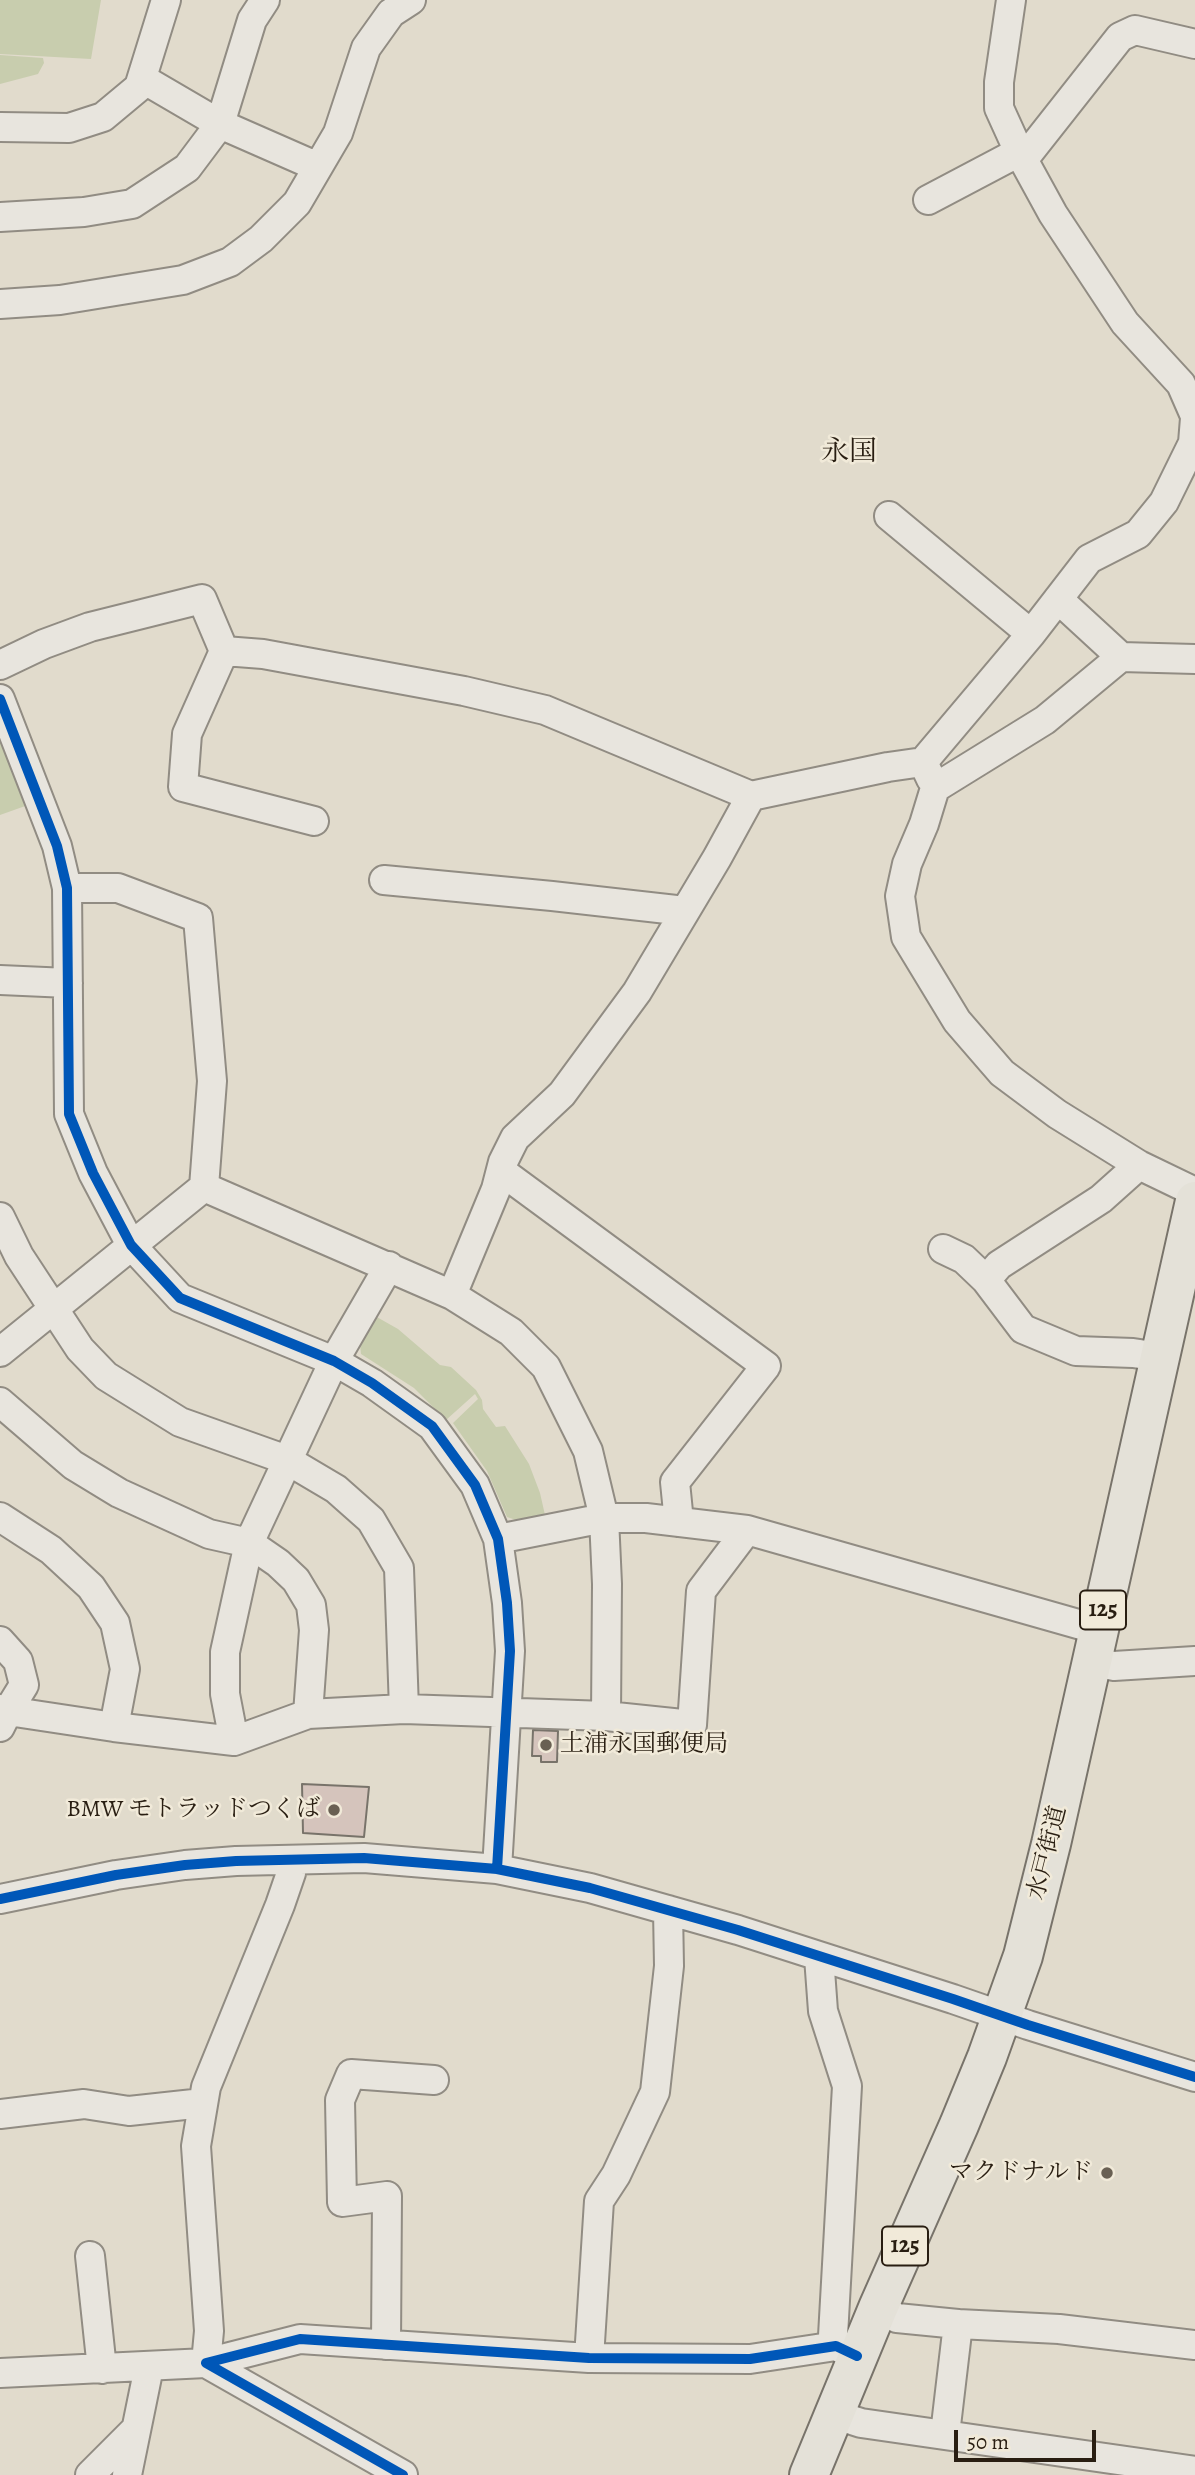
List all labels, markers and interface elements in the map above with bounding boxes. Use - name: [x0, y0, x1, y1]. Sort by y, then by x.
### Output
- district label: 永国: [821, 436, 877, 470]
- road number: 125: [1080, 1590, 1126, 1630]
- place label: 土浦永国郵便局: [560, 1731, 728, 1759]
- marker: 土浦永国郵便局: [538, 1737, 554, 1753]
- place label: BMW モトラッドつくば: [66, 1796, 320, 1824]
- marker: BMW モトラッドつくば: [326, 1802, 342, 1818]
- street label: 水戸街道: [1022, 1803, 1074, 1903]
- place label: マクドナルド: [949, 2159, 1093, 2187]
- marker: マクドナルド: [1099, 2165, 1115, 2181]
- road number: 125: [882, 2226, 928, 2266]
- scale bar: [957, 2416, 1099, 2460]
- text: 50 m: [967, 2428, 1009, 2456]

